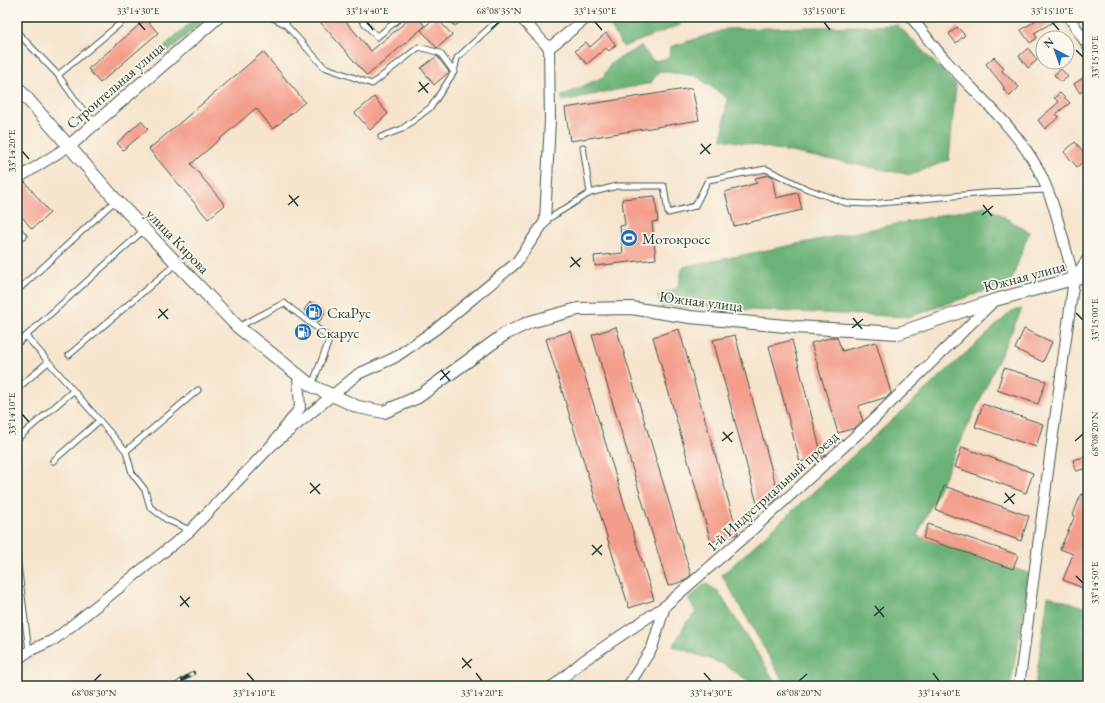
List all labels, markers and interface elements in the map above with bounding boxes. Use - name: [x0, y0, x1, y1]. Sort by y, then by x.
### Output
- text: 33°14'30"E: [117, 4, 160, 17]
- text: 33°14'40"E: [346, 4, 389, 17]
- text: 68°08'35"N: [477, 4, 522, 17]
- text: 33°14'50"E: [574, 4, 617, 17]
- text: 33°15'00"E: [803, 4, 846, 17]
- text: 33°15'10"E: [1031, 4, 1074, 17]
- north arrow: [1035, 30, 1075, 70]
- text: N: [1040, 34, 1056, 51]
- text: 33°15'10"E: [1088, 35, 1101, 78]
- street label: Строительная улица: [62, 37, 168, 133]
- text: 33°14'20"E: [5, 129, 18, 172]
- street label: улица Кирова: [142, 204, 214, 278]
- sports icon: Мотокросс: [619, 228, 639, 248]
- place label: Мотокросс: [642, 229, 711, 248]
- street label: Южная улица: [981, 256, 1067, 296]
- street label: Южная улица: [658, 286, 744, 316]
- text: 33°15'00"E: [1088, 298, 1101, 341]
- fuel station icon: СкаРус: [304, 302, 324, 322]
- place label: СкаРус: [327, 303, 371, 322]
- fuel station icon: Скарус: [293, 322, 313, 342]
- place label: Скарус: [316, 323, 359, 342]
- text: 33°14'10"E: [5, 392, 18, 435]
- text: 68°08'20"N: [1088, 411, 1101, 456]
- street label: 1-й Индустриальный проезд: [702, 427, 842, 555]
- text: 33°14'50"E: [1088, 561, 1101, 604]
- text: 68°08'30"N: [72, 686, 117, 699]
- text: 33°14'10"E: [233, 686, 276, 699]
- text: 33°14'20"E: [461, 686, 504, 699]
- text: 33°14'30"E: [690, 686, 733, 699]
- text: 68°08'20"N: [777, 686, 822, 699]
- text: 33°14'40"E: [918, 686, 961, 699]

